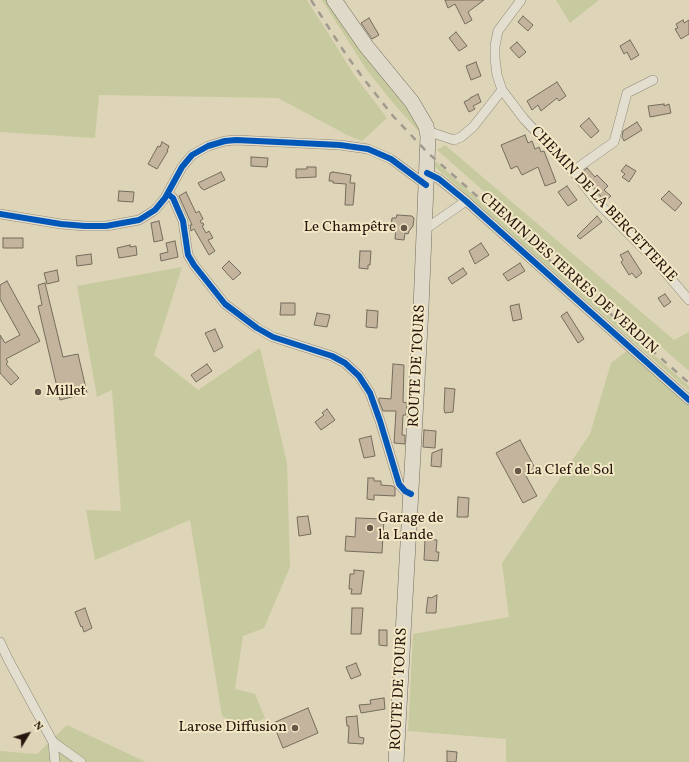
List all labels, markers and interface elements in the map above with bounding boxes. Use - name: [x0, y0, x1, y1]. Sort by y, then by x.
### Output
- street label: CHEMIN DE LA BERCETTERIE: [526, 123, 680, 287]
- street label: CHEMIN DES TERRES DE VERDIN: [475, 189, 661, 359]
- place label: Le Champêtre: [304, 219, 396, 237]
- marker: Le Champêtre: [399, 223, 409, 233]
- street label: ROUTE DE TOURS: [406, 304, 430, 428]
- place label: Millet: [46, 383, 86, 401]
- marker: Millet: [33, 387, 43, 397]
- place label: La Clef de Sol: [526, 462, 614, 480]
- marker: La Clef de Sol: [513, 466, 523, 476]
- place label: Garage de la Lande: [378, 510, 444, 545]
- marker: Garage de la Lande: [365, 523, 375, 533]
- street label: ROUTE DE TOURS: [388, 627, 412, 751]
- north arrow: [8, 714, 48, 754]
- text: N: [29, 719, 46, 734]
- place label: Larose Diffusion: [179, 719, 287, 737]
- marker: Larose Diffusion: [290, 723, 300, 733]

